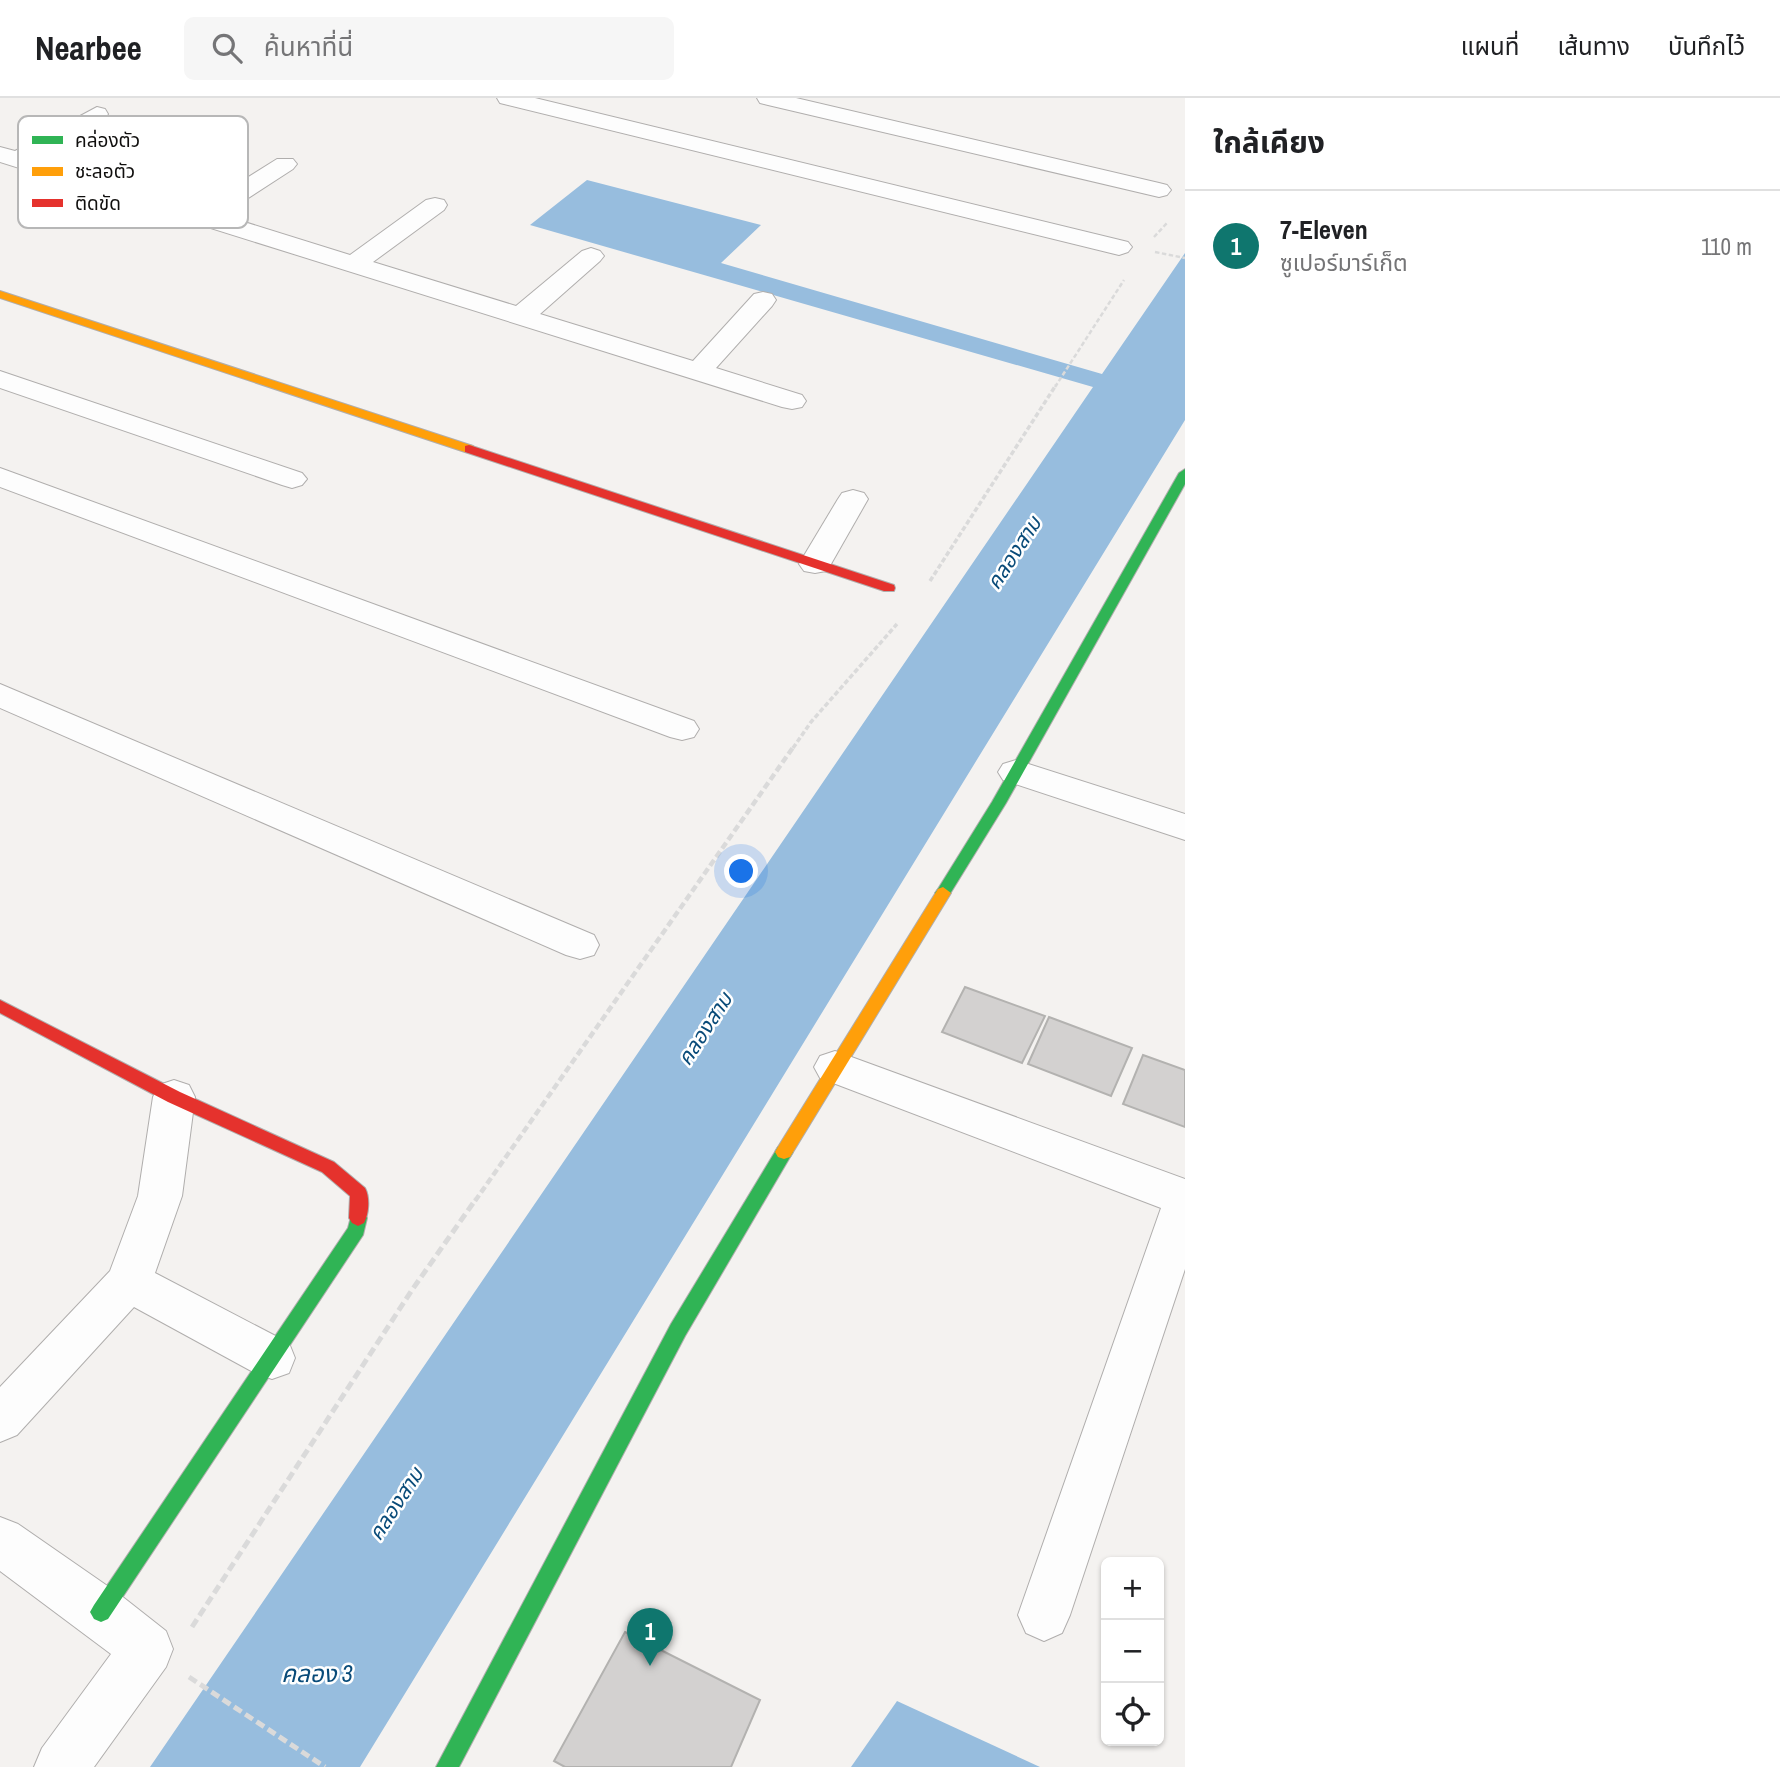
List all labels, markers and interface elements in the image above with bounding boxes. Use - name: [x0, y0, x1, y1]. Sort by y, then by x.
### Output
- search box: [184, 17, 674, 80]
- text: Nearbee: [35, 26, 142, 70]
- icon: search: [208, 29, 246, 67]
- text: ค้นหาที่นี่: [264, 29, 353, 64]
- text: แผนที่: [1461, 30, 1519, 62]
- text: เส้นทาง: [1557, 30, 1630, 62]
- text: บันทึกไว้: [1668, 30, 1745, 62]
- legend: [18, 116, 248, 228]
- text: ใกล้เคียง: [1213, 122, 1325, 162]
- text: คล่องตัว: [75, 127, 140, 153]
- text: ชะลอตัว: [75, 158, 135, 184]
- text: ติดขัด: [75, 190, 121, 216]
- text: 7-Eleven: [1280, 212, 1368, 247]
- text: 1: [1231, 231, 1241, 262]
- text: 110 m: [1701, 231, 1752, 262]
- text: ซูเปอร์มาร์เก็ต: [1280, 247, 1408, 278]
- water label: คลองสาม: [979, 509, 1049, 595]
- your location: [724, 854, 758, 888]
- water label: คลองสาม: [670, 985, 740, 1071]
- water label: คลองสาม: [361, 1460, 431, 1546]
- map controls: [1101, 1557, 1164, 1746]
- button: +: [1101, 1557, 1164, 1620]
- pin: 1: [627, 1608, 673, 1666]
- button: −: [1101, 1620, 1164, 1683]
- water label: คลอง 3: [281, 1657, 353, 1689]
- button: locate: [1101, 1683, 1164, 1746]

